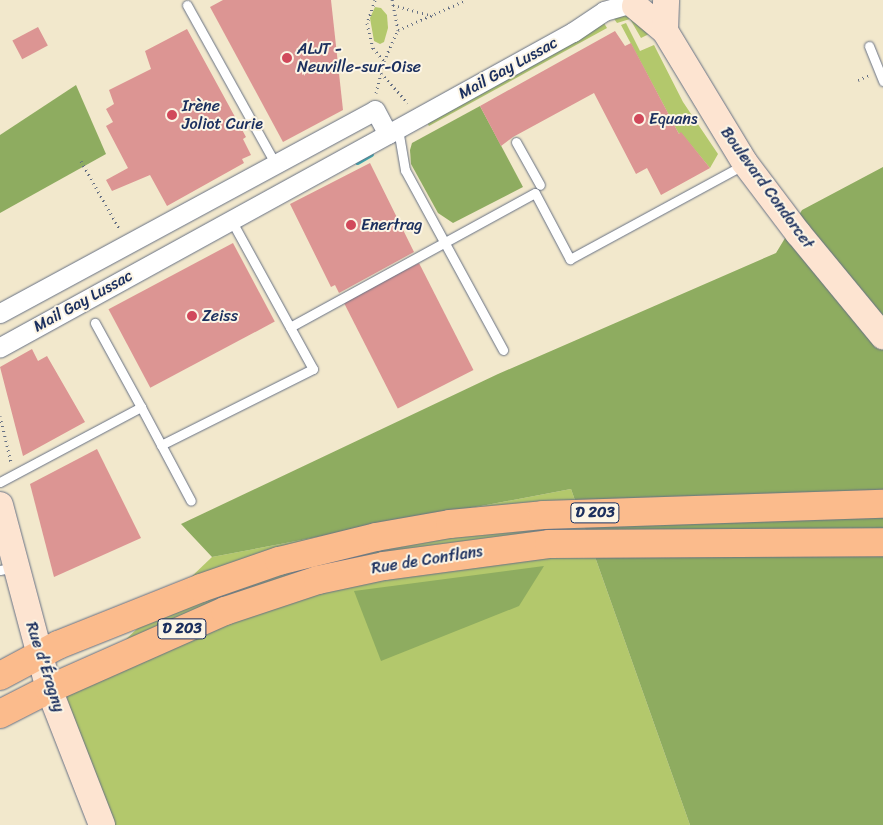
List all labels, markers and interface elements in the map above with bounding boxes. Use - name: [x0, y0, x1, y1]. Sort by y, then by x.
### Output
- street label: Mail Gay Lussac: [455, 33, 561, 103]
- place label: ALJT - Neuville-sur-Oise: [297, 39, 421, 77]
- marker: ALJT - Neuville-sur-Oise: [281, 52, 293, 64]
- place label: Irène Joliot Curie: [182, 96, 263, 134]
- marker: Irène Joliot Curie: [166, 109, 178, 121]
- place label: Equans: [649, 109, 697, 129]
- marker: Equans: [633, 113, 645, 125]
- street label: Boulevard Condorcet: [716, 123, 818, 253]
- place label: Enertrag: [361, 215, 422, 235]
- marker: Enertrag: [345, 219, 357, 231]
- street label: Mail Gay Lussac: [30, 266, 136, 336]
- place label: Zeiss: [202, 306, 238, 326]
- marker: Zeiss: [186, 310, 198, 322]
- road number: D 203: [570, 500, 620, 526]
- street label: Rue de Conflans: [369, 542, 485, 578]
- road number: D 203: [157, 616, 207, 642]
- street label: Rue d'Éragny: [21, 620, 69, 714]

